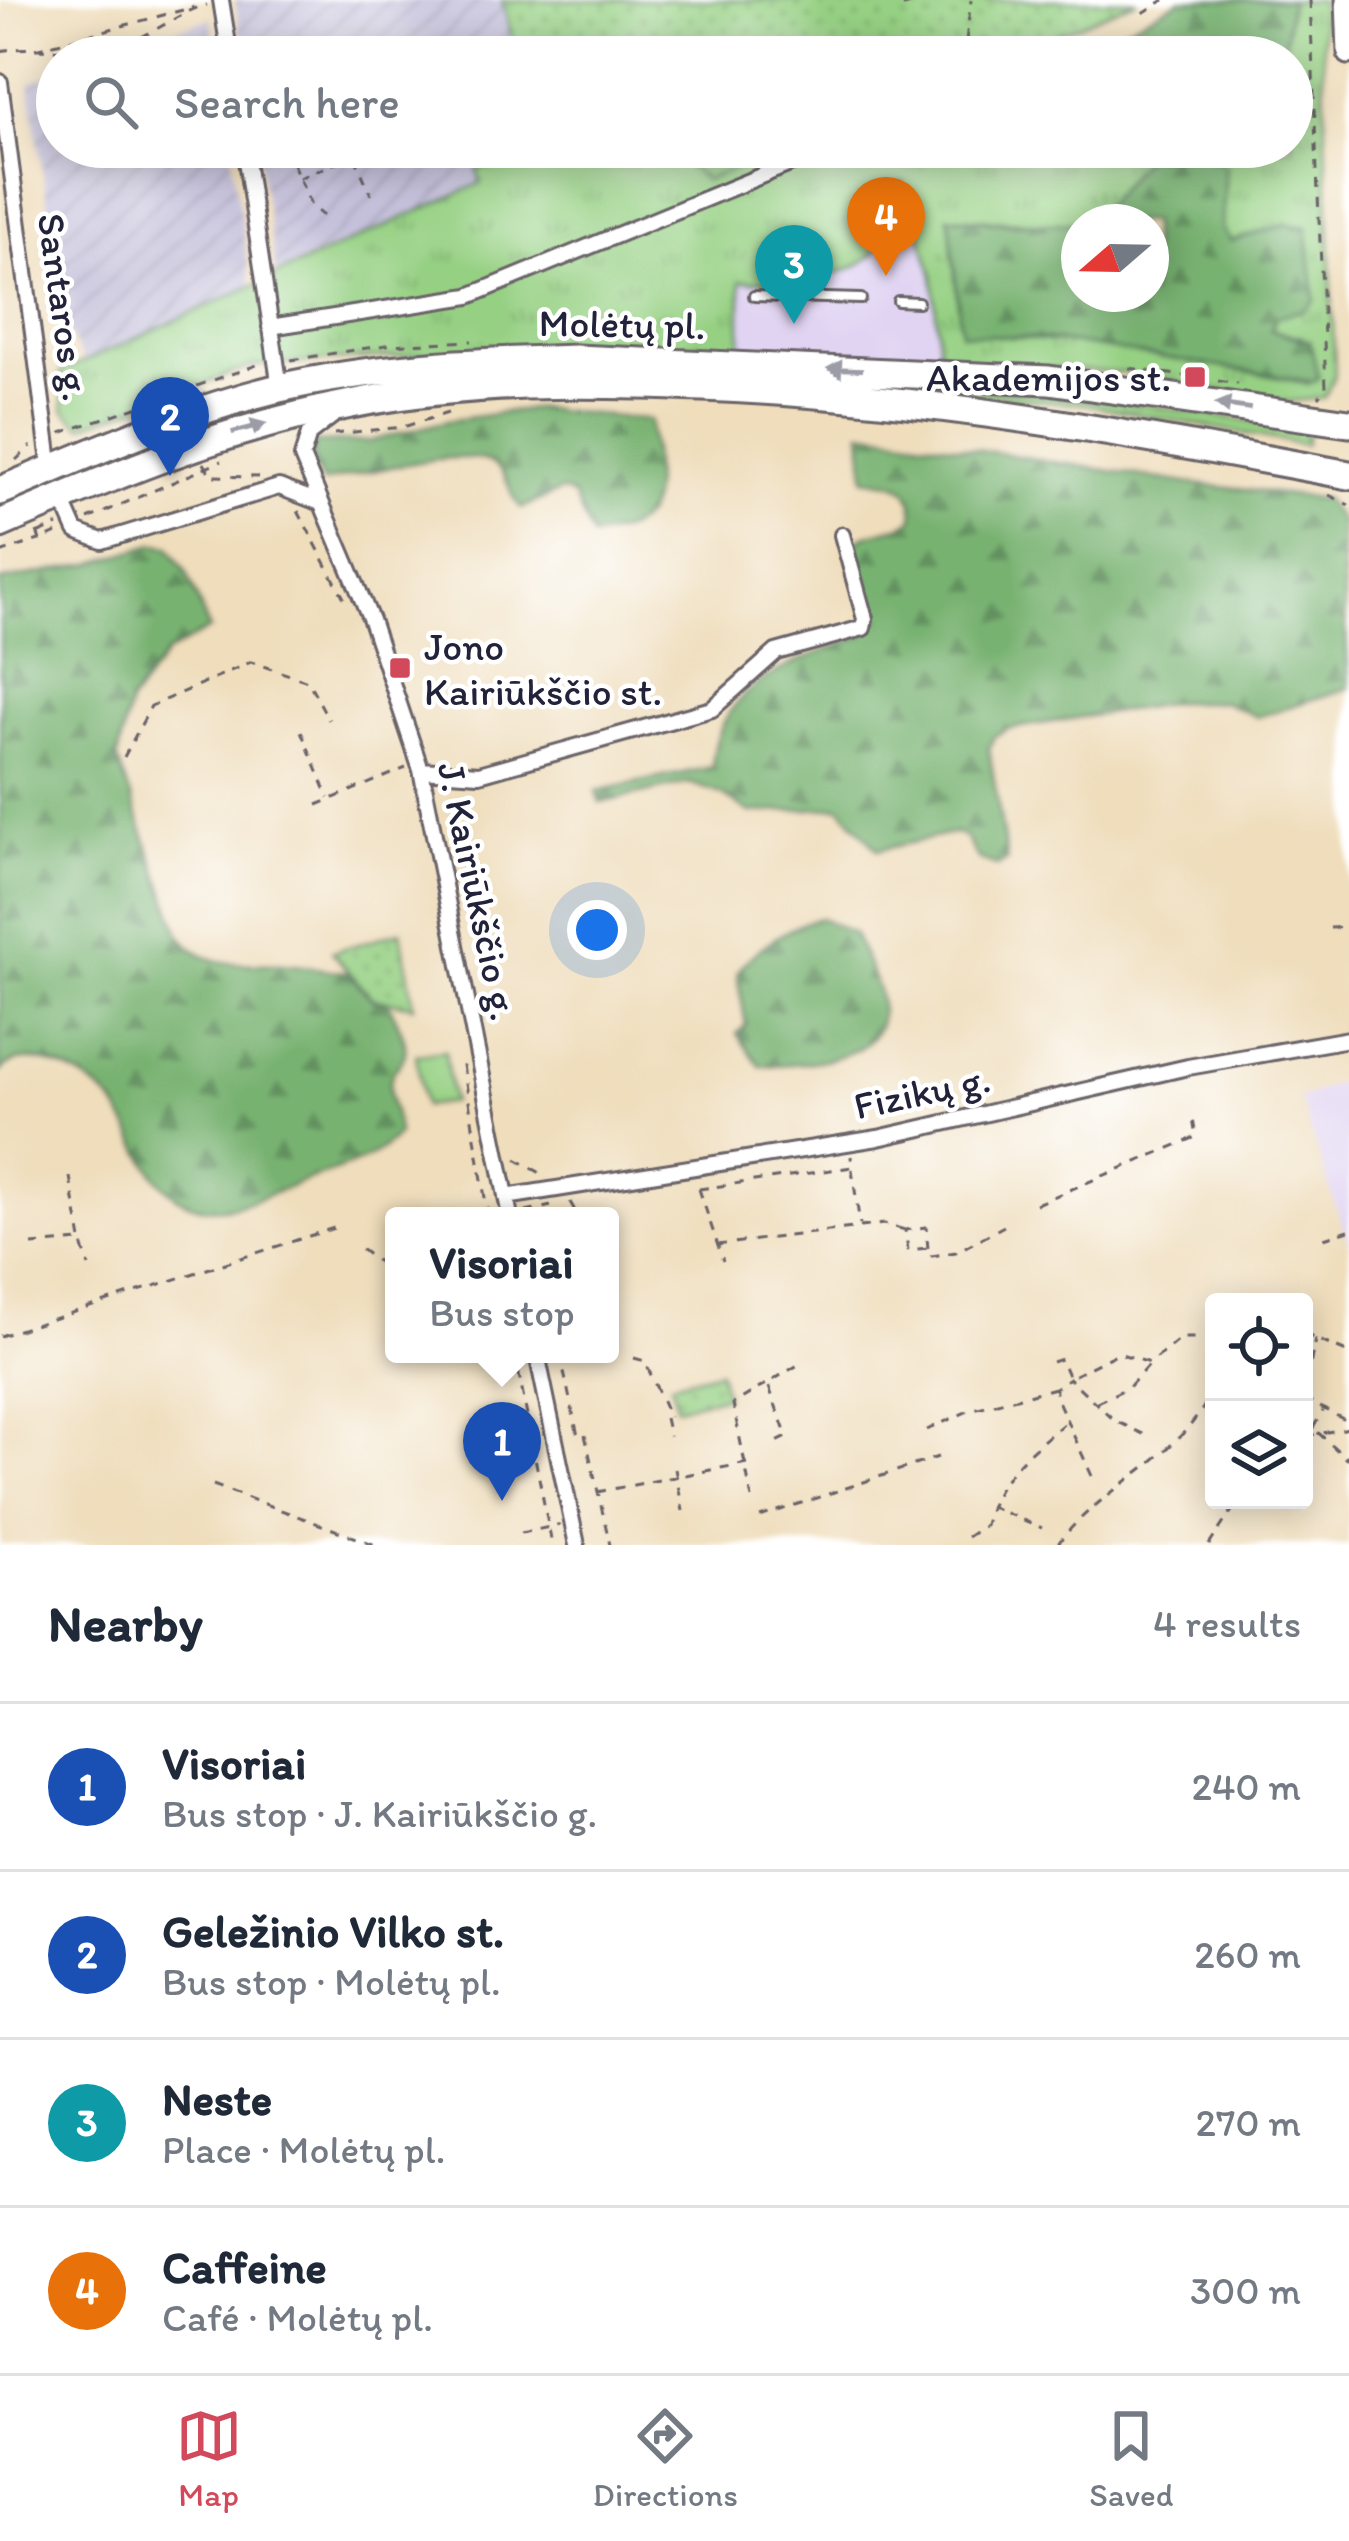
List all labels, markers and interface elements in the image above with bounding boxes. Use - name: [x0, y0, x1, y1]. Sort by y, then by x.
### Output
- search box: [36, 36, 1313, 168]
- icon: search: [78, 69, 144, 135]
- text: Search here: [174, 75, 400, 129]
- pin: 4: [847, 177, 925, 276]
- north arrow: [1061, 204, 1169, 312]
- street label: Santaros g.: [28, 210, 100, 404]
- pin: 3: [755, 225, 833, 324]
- street label: Molėtų pl.: [538, 299, 706, 349]
- place label: Akademijos st.: [926, 354, 1171, 401]
- one-way arrow: [825, 359, 863, 378]
- marker: Akademijos st.: [1182, 364, 1208, 390]
- pin: 2: [131, 377, 209, 476]
- one-way arrow: [1214, 396, 1251, 415]
- one-way arrow: [231, 418, 268, 437]
- place label: Jono Kairiūkščio st.: [424, 623, 662, 715]
- marker: Jono Kairiūkščio st.: [387, 655, 413, 681]
- street label: J. Kairiūkščio g.: [428, 758, 528, 1024]
- your location: [567, 900, 627, 960]
- street label: Fizikų g.: [850, 1055, 994, 1129]
- popup: [385, 1207, 619, 1363]
- text: Visoriai: [429, 1235, 574, 1289]
- text: Bus stop: [429, 1289, 575, 1336]
- map controls: [1205, 1293, 1313, 1509]
- button: locate: [1205, 1293, 1313, 1401]
- button: layers: [1205, 1401, 1313, 1509]
- pin: 1: [463, 1402, 541, 1501]
- text: Nearby: [48, 1593, 203, 1654]
- text: 4 results: [1153, 1600, 1301, 1647]
- text: Visoriai: [162, 1736, 306, 1790]
- text: 1: [78, 1763, 96, 1810]
- text: 240 m: [1191, 1763, 1301, 1810]
- text: Bus stop · J. Kairiūkščio g.: [162, 1790, 597, 1837]
- text: Geležinio Vilko st.: [162, 1904, 504, 1958]
- text: 2: [77, 1931, 97, 1978]
- text: 260 m: [1194, 1931, 1301, 1978]
- text: Bus stop · Molėtų pl.: [162, 1958, 501, 2005]
- text: Neste: [162, 2072, 272, 2126]
- text: 3: [76, 2099, 98, 2146]
- text: 270 m: [1196, 2099, 1301, 2146]
- text: Place · Molėtų pl.: [162, 2126, 445, 2173]
- text: Caffeine: [162, 2240, 327, 2294]
- text: 4: [75, 2267, 99, 2314]
- text: 300 m: [1190, 2267, 1301, 2314]
- text: Café · Molėtų pl.: [162, 2294, 433, 2341]
- tab: Map: [176, 2403, 242, 2514]
- tab: Directions: [593, 2403, 738, 2514]
- tab: Saved: [1089, 2403, 1173, 2514]

